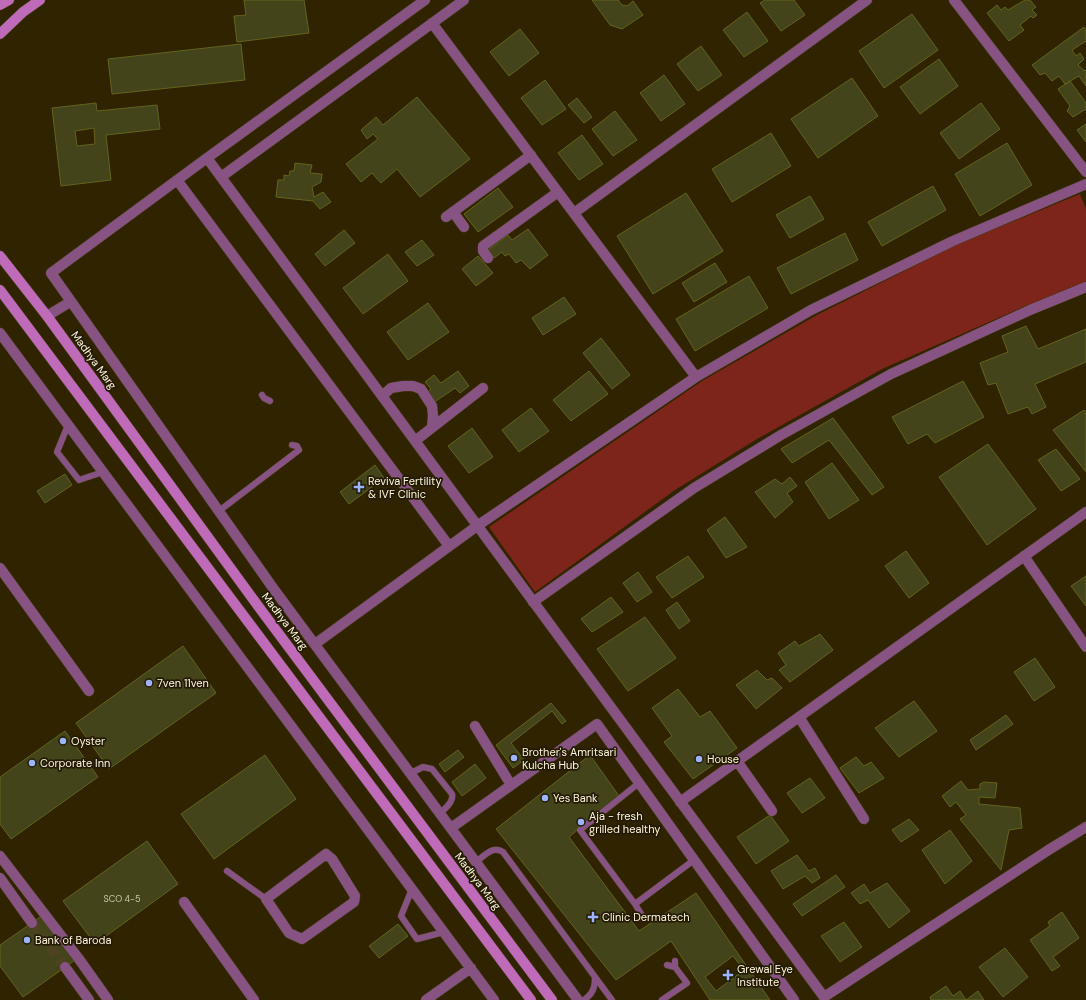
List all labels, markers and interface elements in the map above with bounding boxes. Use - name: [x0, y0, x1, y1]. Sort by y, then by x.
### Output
- street label: Madhya Marg: [68, 328, 120, 392]
- place label: Reviva Fertility & IVF Clinic: [368, 474, 442, 501]
- marker: Reviva Fertility & IVF Clinic: [353, 481, 365, 493]
- street label: Madhya Marg: [259, 590, 311, 652]
- place label: 7ven 11ven: [157, 676, 209, 690]
- marker: 7ven 11ven: [144, 678, 154, 688]
- place label: Oyster: [71, 734, 105, 748]
- marker: Oyster: [58, 736, 68, 746]
- place label: Brother's Amritsari Kulcha Hub: [522, 745, 616, 772]
- place label: House: [707, 752, 739, 766]
- marker: Brother's Amritsari Kulcha Hub: [509, 753, 519, 763]
- marker: House: [694, 754, 704, 764]
- place label: Corporate Inn: [40, 756, 110, 770]
- marker: Corporate Inn: [27, 758, 37, 768]
- place label: Yes Bank: [553, 791, 598, 805]
- marker: Yes Bank: [540, 793, 550, 803]
- place label: Aja - fresh grilled healthy: [589, 809, 660, 836]
- marker: Aja - fresh grilled healthy: [576, 817, 586, 827]
- street label: Madhya Marg: [452, 850, 504, 912]
- house number: SCO 4-5: [104, 893, 140, 905]
- place label: Clinic Dermatech: [602, 910, 690, 924]
- marker: Clinic Dermatech: [587, 911, 599, 923]
- place label: Bank of Baroda: [35, 933, 111, 947]
- marker: Bank of Baroda: [22, 935, 32, 945]
- place label: Grewal Eye Institute: [737, 962, 793, 989]
- marker: Grewal Eye Institute: [722, 969, 734, 981]

